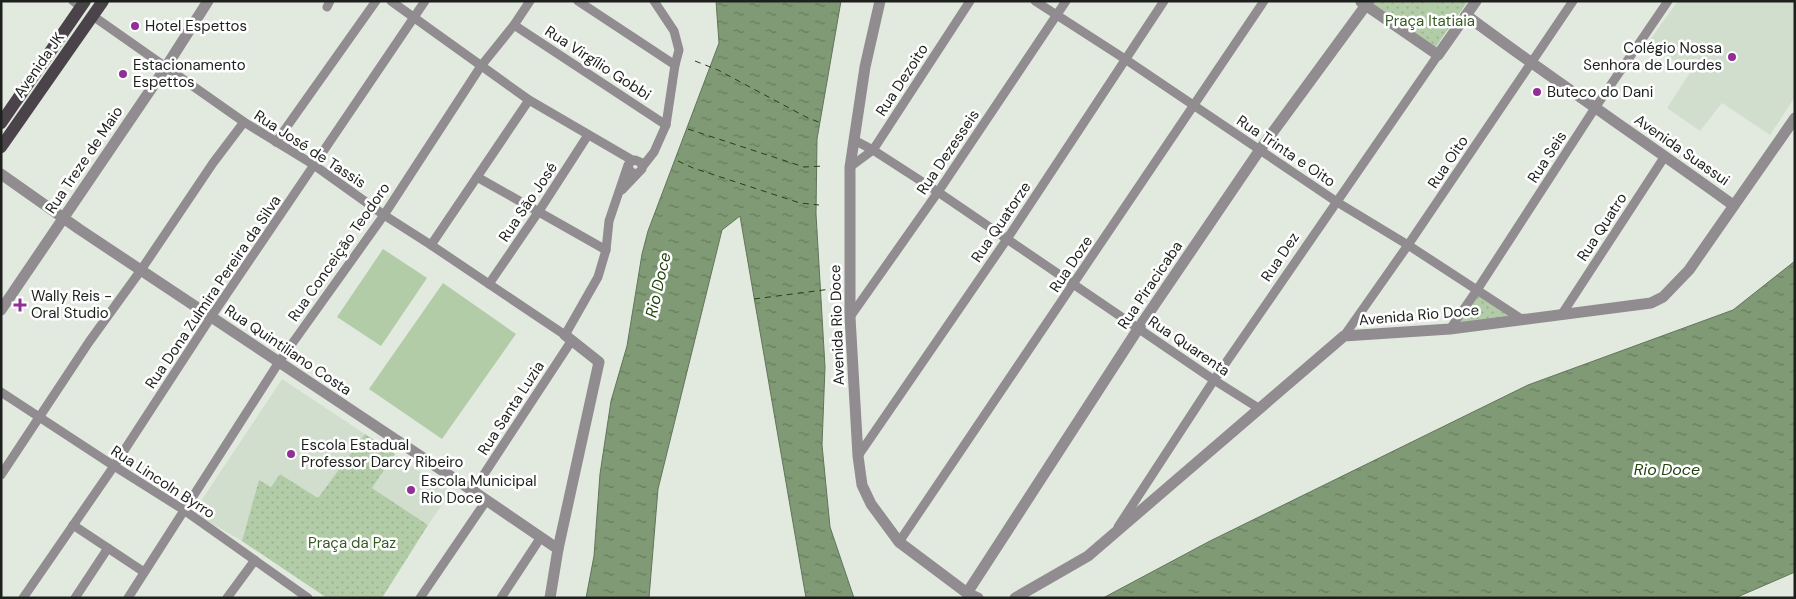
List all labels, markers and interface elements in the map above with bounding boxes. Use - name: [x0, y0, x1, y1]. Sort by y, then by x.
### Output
- park label: Praça Itatiaia: [1385, 11, 1475, 31]
- place label: Hotel Espettos: [145, 16, 247, 36]
- marker: Hotel Espettos: [129, 20, 141, 32]
- street label: Rua Virgílio Gobbi: [541, 21, 655, 105]
- street label: Avenida JK: [9, 28, 69, 102]
- place label: Colégio Nossa Senhora de Lourdes: [1583, 38, 1722, 75]
- street label: Rua Dezoito: [871, 40, 933, 120]
- marker: Colégio Nossa Senhora de Lourdes: [1726, 51, 1738, 63]
- place label: Estacionamento Espettos: [133, 55, 246, 92]
- marker: Estacionamento Espettos: [117, 68, 129, 80]
- place label: Buteco do Dani: [1547, 82, 1653, 102]
- marker: Buteco do Dani: [1531, 86, 1543, 98]
- street label: Rua Treze de Maio: [41, 102, 127, 218]
- street label: Rua José de Tassis: [250, 105, 370, 193]
- street label: Rua Dezesseis: [912, 106, 984, 198]
- street label: Rua Trinta e Oito: [1233, 110, 1339, 192]
- street label: Avenida Suassui: [1631, 110, 1733, 190]
- street label: Rua Seis: [1523, 127, 1571, 187]
- street label: Rua Oito: [1423, 132, 1473, 192]
- street label: Rua São José: [494, 158, 562, 246]
- street label: Rua Quatorze: [967, 178, 1035, 266]
- street label: Rua Conceição Teodoro: [283, 179, 395, 325]
- street label: Rua Quatro: [1572, 189, 1632, 265]
- street label: Rua Dona Zulmira Pereira da Silva: [141, 191, 285, 393]
- street label: Rua Dez: [1256, 228, 1304, 286]
- street label: Rua Doze: [1045, 232, 1097, 296]
- street label: Rua Piracicaba: [1113, 237, 1187, 333]
- water label: Rio Doce: [640, 250, 676, 320]
- street label: Avenida Rio Doce: [825, 264, 849, 386]
- place label: Wally Reis - Oral Studio: [31, 286, 112, 323]
- marker: Wally Reis - Oral Studio: [13, 298, 27, 312]
- street label: Rua Quintiliano Costa: [221, 300, 355, 400]
- street label: Avenida Rio Doce: [1358, 300, 1480, 330]
- street label: Rua Quarenta: [1144, 311, 1234, 381]
- street label: Rua Santa Luzia: [473, 357, 549, 459]
- place label: Escola Estadual Professor Darcy Ribeiro: [301, 435, 464, 472]
- street label: Rua Lincoln Byrro: [107, 441, 219, 523]
- marker: Escola Estadual Professor Darcy Ribeiro: [285, 448, 297, 460]
- water label: Rio Doce: [1634, 459, 1700, 480]
- place label: Escola Municipal Rio Doce: [421, 471, 536, 508]
- marker: Escola Municipal Rio Doce: [405, 484, 417, 496]
- park label: Praça da Paz: [308, 533, 396, 553]

